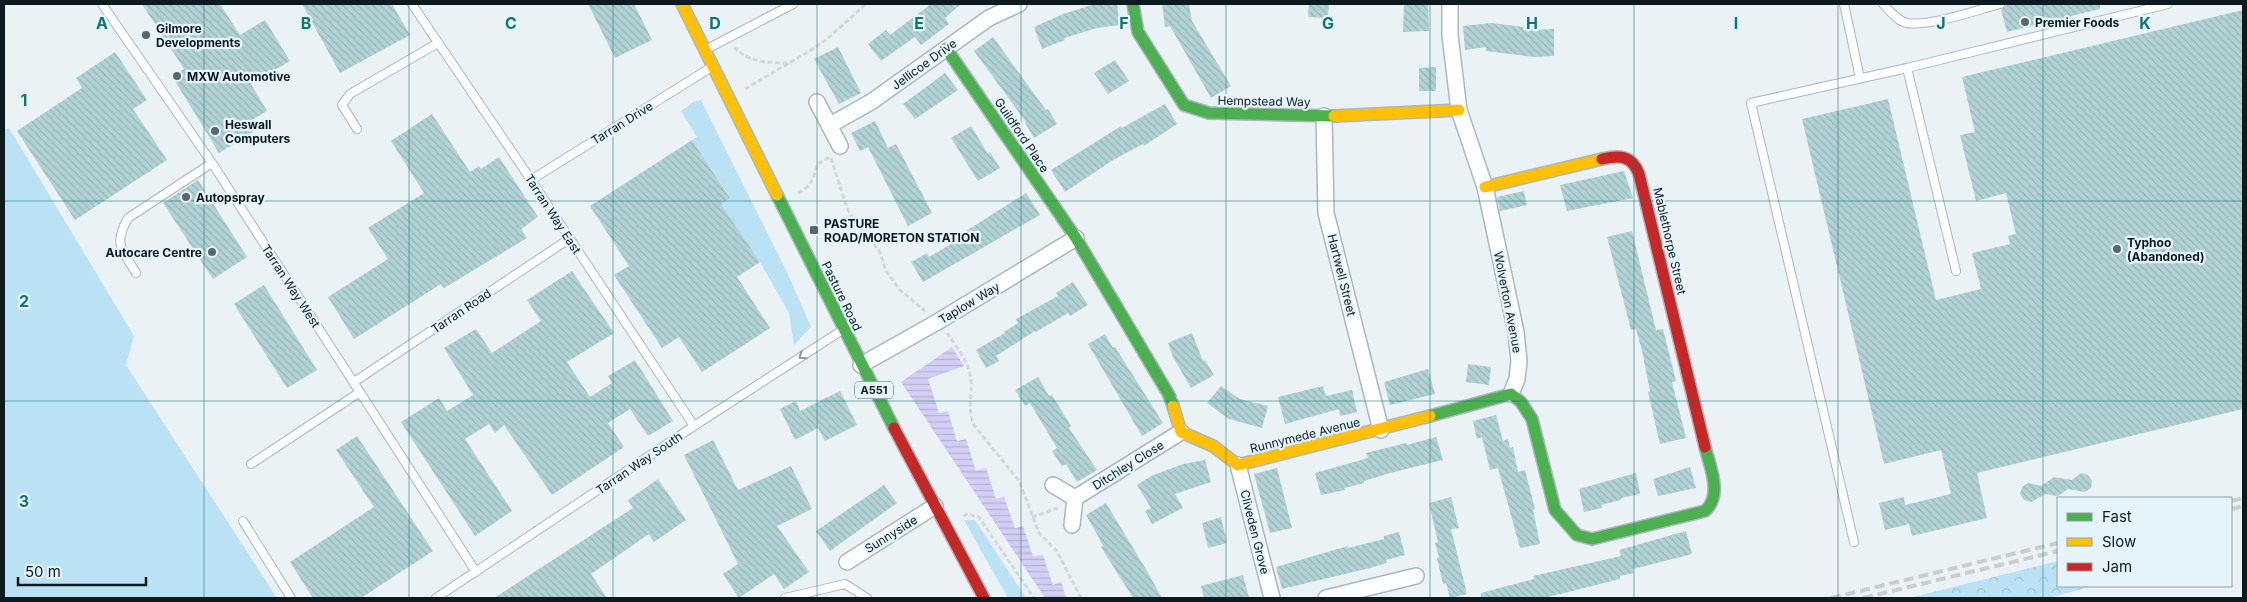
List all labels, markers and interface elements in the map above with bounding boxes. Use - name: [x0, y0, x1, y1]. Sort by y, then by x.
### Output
- text: A: [96, 13, 108, 33]
- text: B: [301, 13, 311, 33]
- text: C: [505, 13, 517, 33]
- text: D: [709, 13, 721, 33]
- text: E: [914, 13, 924, 33]
- text: F: [1119, 13, 1129, 33]
- text: G: [1322, 13, 1334, 33]
- text: H: [1526, 13, 1538, 33]
- text: I: [1734, 13, 1738, 33]
- text: J: [1936, 13, 1946, 33]
- text: K: [2139, 13, 2151, 33]
- place label: Premier Foods: [2035, 15, 2120, 30]
- marker: Premier Foods: [2019, 16, 2031, 28]
- place label: Gilmore Developments: [156, 21, 241, 50]
- marker: Gilmore Developments: [140, 29, 152, 41]
- street label: Jellicoe Drive: [889, 35, 959, 93]
- place label: MXW Automotive: [187, 69, 290, 84]
- marker: MXW Automotive: [171, 70, 183, 82]
- text: 1: [21, 90, 27, 110]
- street label: Hempstead Way: [1217, 93, 1311, 109]
- street label: Guildford Place: [992, 95, 1052, 175]
- street label: Tarran Drive: [588, 98, 656, 148]
- place label: Heswall Computers: [225, 117, 291, 146]
- marker: Heswall Computers: [209, 125, 221, 137]
- street label: Tarran Way East: [522, 171, 584, 257]
- street label: Mablethorpe Street: [1650, 186, 1690, 296]
- place label: Autopspray: [196, 190, 265, 205]
- marker: Autopspray: [180, 191, 192, 203]
- place label: PASTURE ROAD/MORETON STATION: [824, 216, 979, 245]
- marker: PASTURE ROAD/MORETON STATION: [808, 224, 820, 236]
- street label: Hartwell Street: [1325, 232, 1359, 318]
- place label: Typhoo (Abandoned): [2127, 235, 2204, 264]
- street label: Tarran Way West: [258, 241, 324, 331]
- marker: Typhoo (Abandoned): [2111, 243, 2123, 255]
- place label: Autocare Centre: [106, 245, 202, 260]
- marker: Autocare Centre: [206, 246, 218, 258]
- street label: Wolverton Avenue: [1491, 250, 1525, 354]
- street label: Pasture Road: [819, 259, 865, 333]
- street label: Taplow Way: [936, 279, 1002, 327]
- street label: Tarran Road: [428, 285, 494, 337]
- text: 2: [19, 291, 29, 311]
- one-way arrow: [798, 350, 808, 359]
- road number: A551: [855, 382, 893, 398]
- street label: Runnymede Avenue: [1248, 414, 1362, 456]
- street label: Tarran Way South: [593, 429, 685, 497]
- street label: Ditchley Close: [1090, 437, 1166, 493]
- street label: Cliveden Grove: [1237, 488, 1273, 576]
- text: 3: [19, 491, 29, 511]
- legend: [2057, 497, 2232, 587]
- text: Fast: [2102, 507, 2132, 526]
- street label: Sunnyside: [862, 512, 920, 556]
- text: Slow: [2102, 532, 2136, 551]
- scale bar: [18, 554, 145, 586]
- text: Jam: [2102, 557, 2132, 576]
- text: 50 m: [25, 562, 61, 581]

